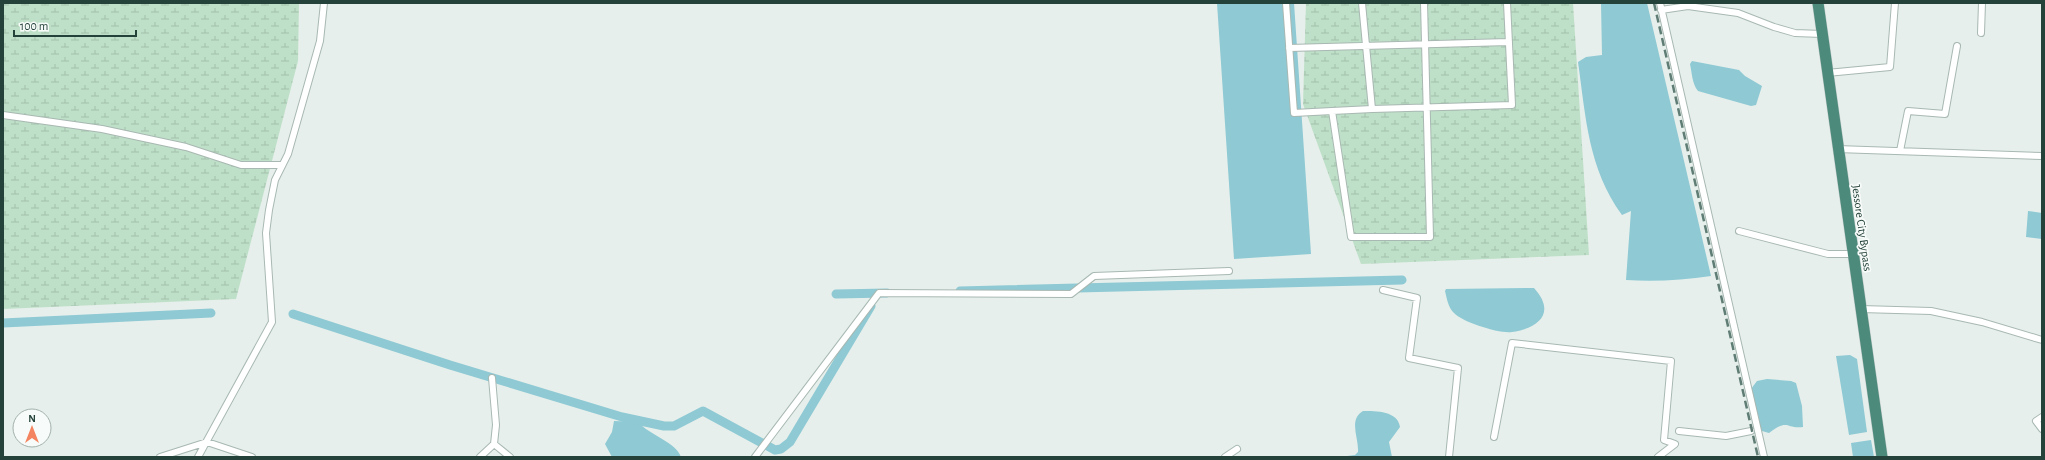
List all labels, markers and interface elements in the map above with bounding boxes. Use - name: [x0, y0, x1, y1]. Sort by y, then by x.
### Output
- scale bar: [14, 12, 136, 38]
- text: 100 m: [20, 20, 48, 32]
- street label: Jessore City Bypass: [1849, 184, 1874, 272]
- north arrow: [12, 408, 52, 448]
- text: N: [28, 413, 36, 424]

